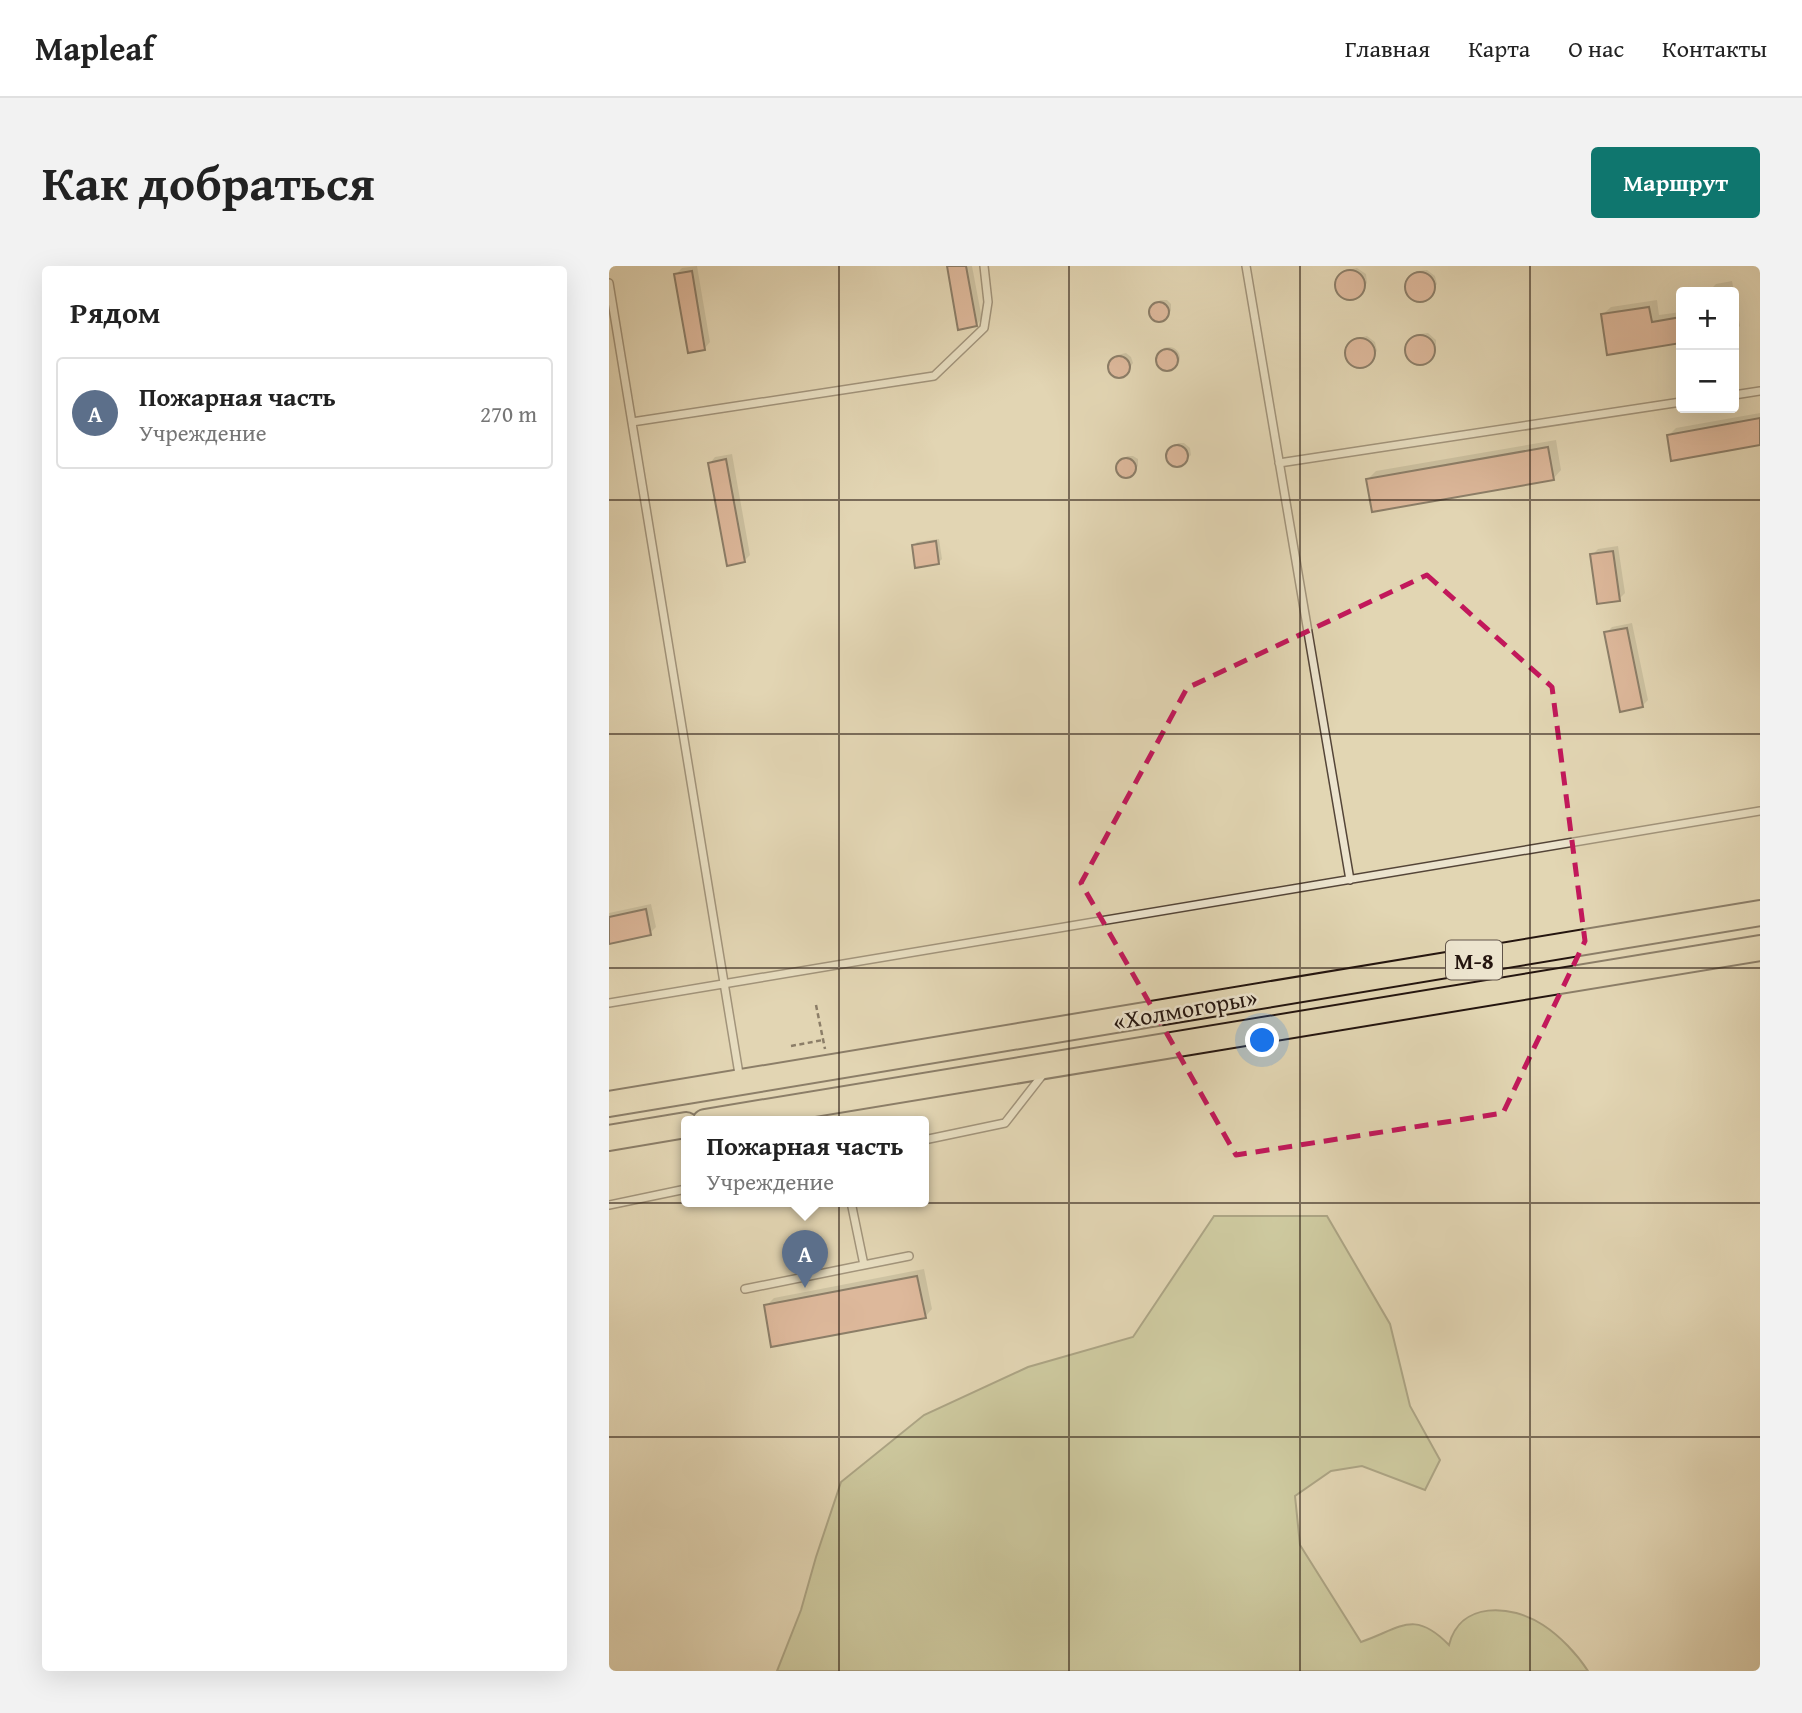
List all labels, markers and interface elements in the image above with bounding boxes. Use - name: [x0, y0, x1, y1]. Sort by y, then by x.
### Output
- text: Mapleaf: [35, 24, 154, 72]
- text: Главная: [1345, 31, 1430, 66]
- text: Карта: [1468, 31, 1530, 66]
- text: О нас: [1568, 31, 1624, 66]
- text: Контакты: [1662, 31, 1767, 66]
- text: Как добраться: [42, 146, 375, 218]
- button: Маршрут: [1591, 147, 1760, 218]
- map controls: [1676, 287, 1739, 413]
- button: +: [1676, 287, 1739, 350]
- text: Рядом: [70, 290, 161, 334]
- button: −: [1676, 350, 1739, 413]
- text: Пожарная часть: [139, 377, 336, 416]
- text: A: [88, 397, 102, 430]
- text: 270 m: [480, 397, 537, 430]
- text: Учреждение: [139, 416, 266, 449]
- road number: М-8: [1446, 940, 1502, 980]
- street label: «Холмогоры»: [1110, 979, 1260, 1039]
- your location: [1245, 1023, 1279, 1057]
- popup: [681, 1116, 929, 1207]
- text: Пожарная часть: [707, 1126, 903, 1165]
- text: Учреждение: [707, 1165, 834, 1198]
- pin: A: [782, 1230, 828, 1288]

